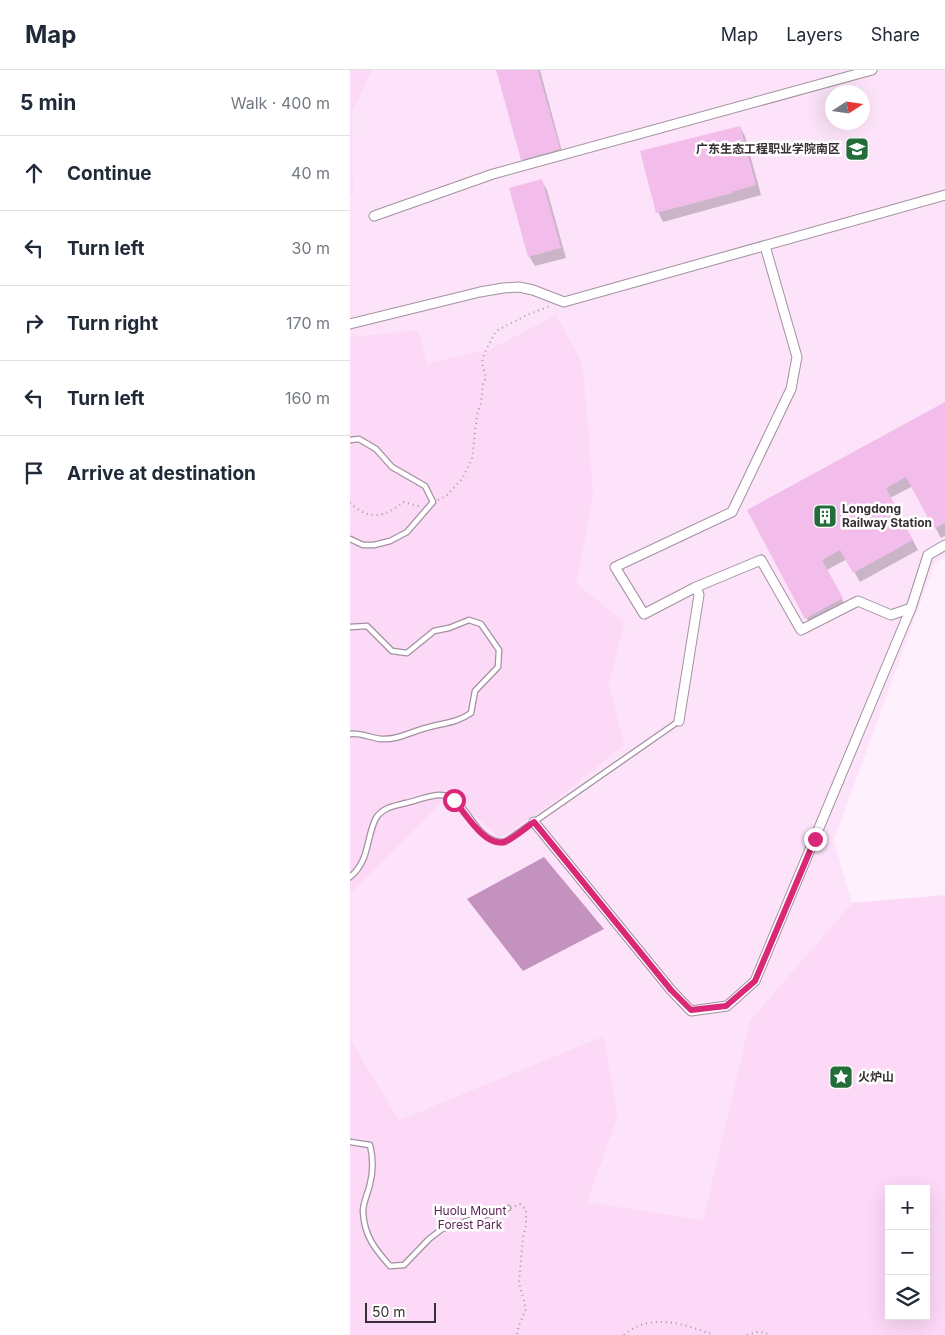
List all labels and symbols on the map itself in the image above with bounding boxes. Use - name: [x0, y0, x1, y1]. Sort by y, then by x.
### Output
- north arrow: [825, 85, 870, 130]
- school or university icon: 广东生态工程职业学院南区: [844, 136, 870, 162]
- place label: 广东生态工程职业学院南区: [696, 141, 840, 156]
- place label: Longdong Railway Station: [842, 501, 932, 530]
- building icon: Longdong Railway Station: [812, 503, 838, 529]
- route start: [443, 789, 466, 812]
- route end: [804, 828, 827, 851]
- place icon: 火炉山: [828, 1064, 854, 1090]
- place label: 火炉山: [858, 1069, 894, 1084]
- park label: Huolu Mount Forest Park: [434, 1203, 506, 1232]
- scale bar: [365, 1300, 436, 1323]

